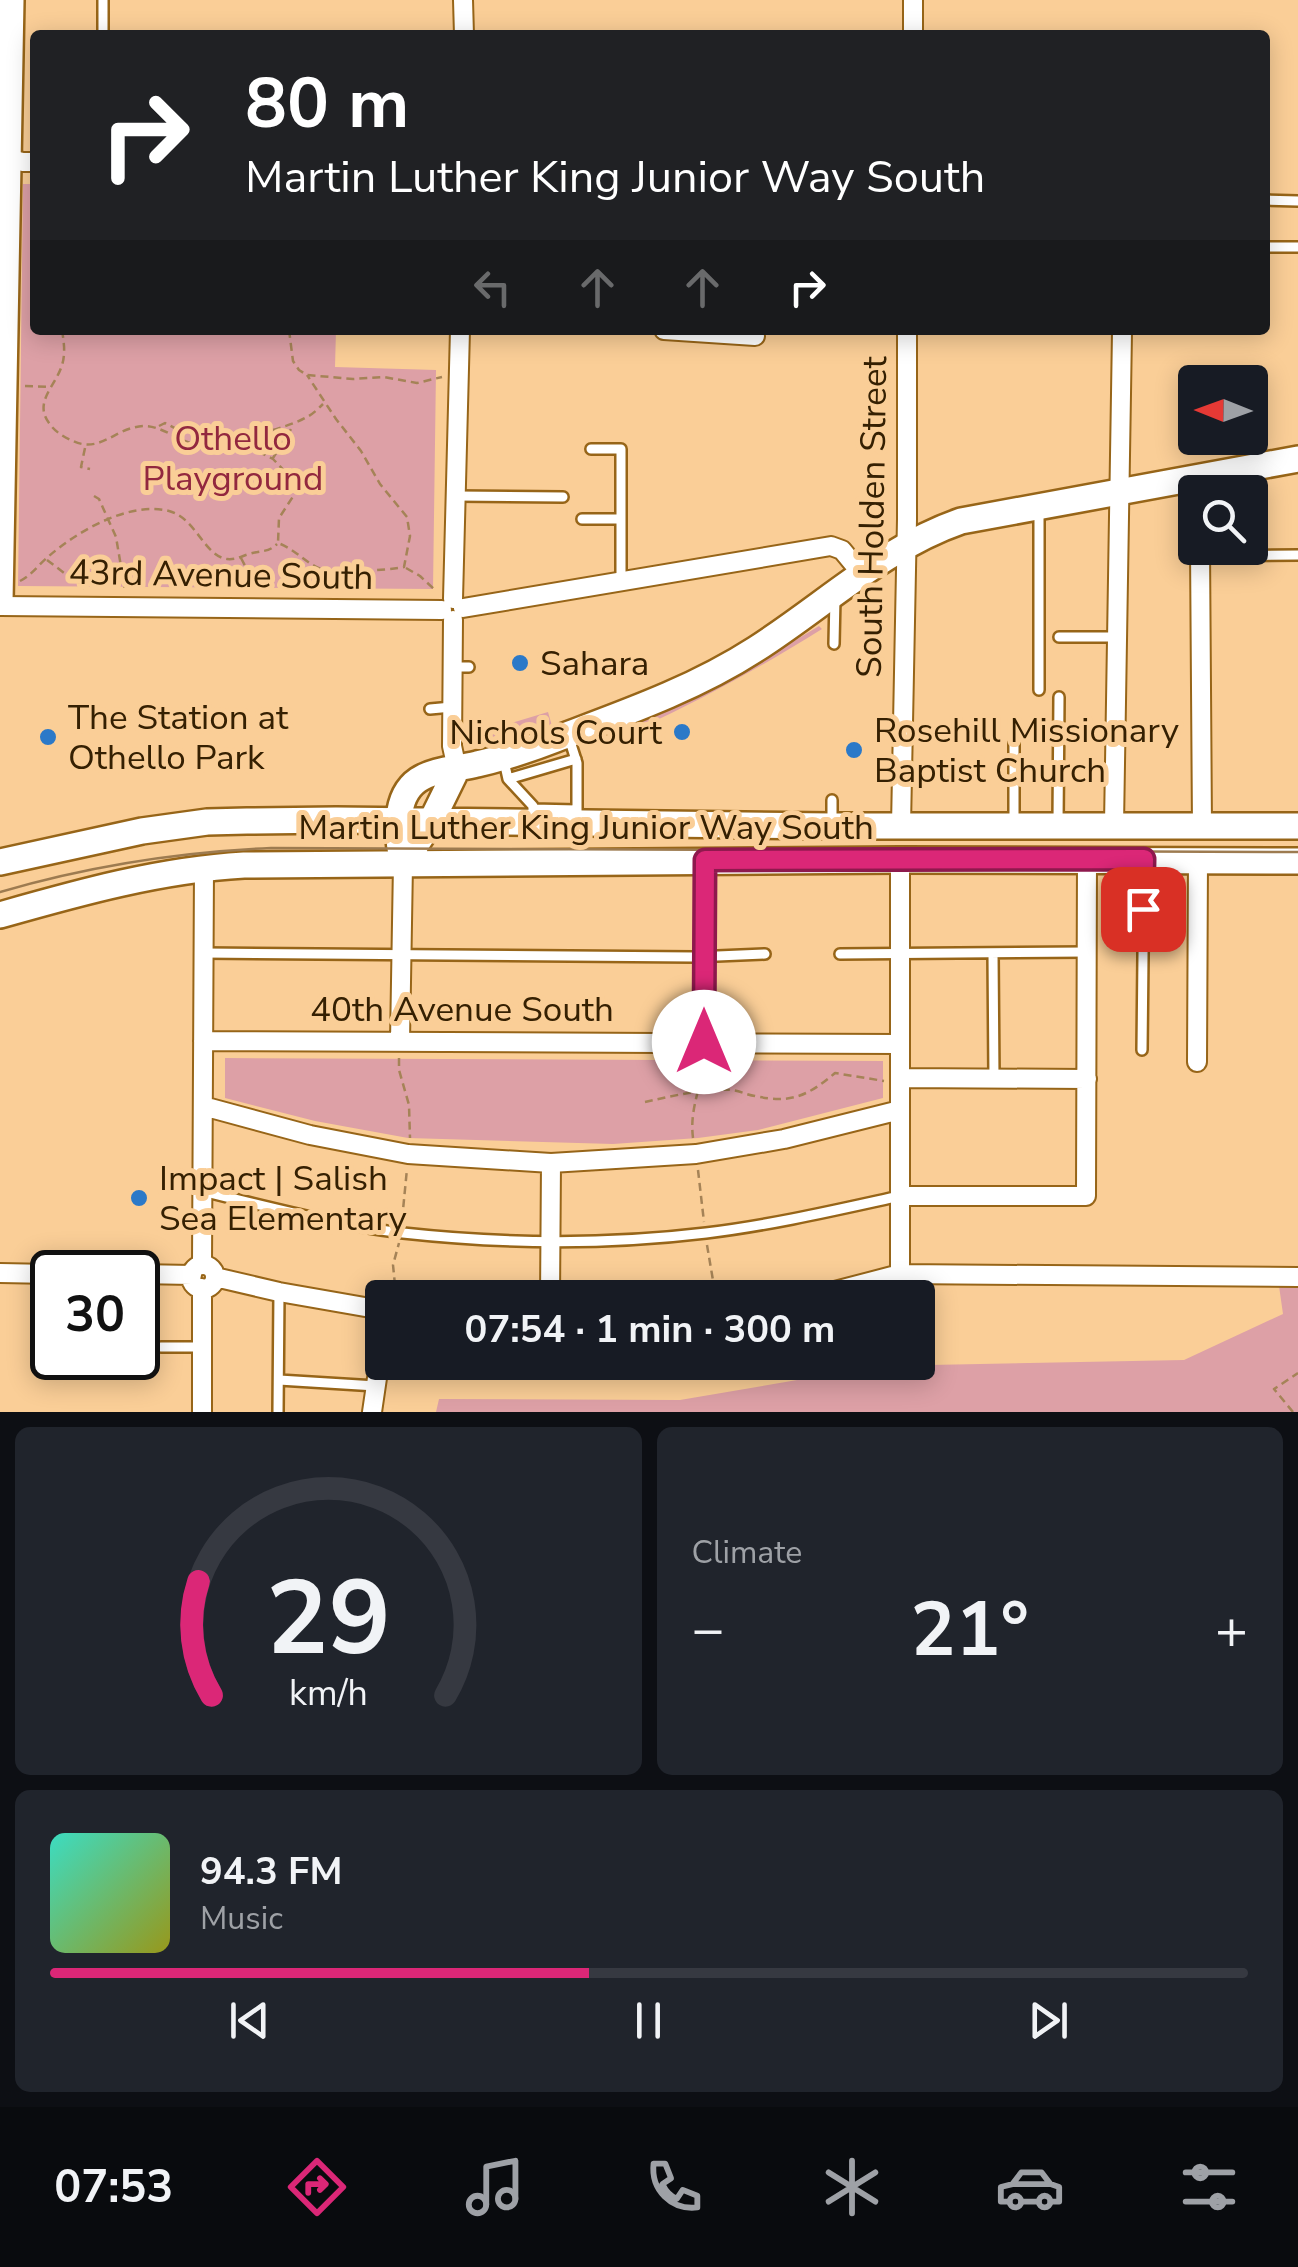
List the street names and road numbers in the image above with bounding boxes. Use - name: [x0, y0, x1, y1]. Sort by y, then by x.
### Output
- street label: South Holden Street: [846, 355, 898, 678]
- street label: 43rd Avenue South: [68, 549, 374, 601]
- street label: Martin Luther King Junior Way South: [298, 804, 874, 851]
- street label: 40th Avenue South: [310, 986, 614, 1033]

